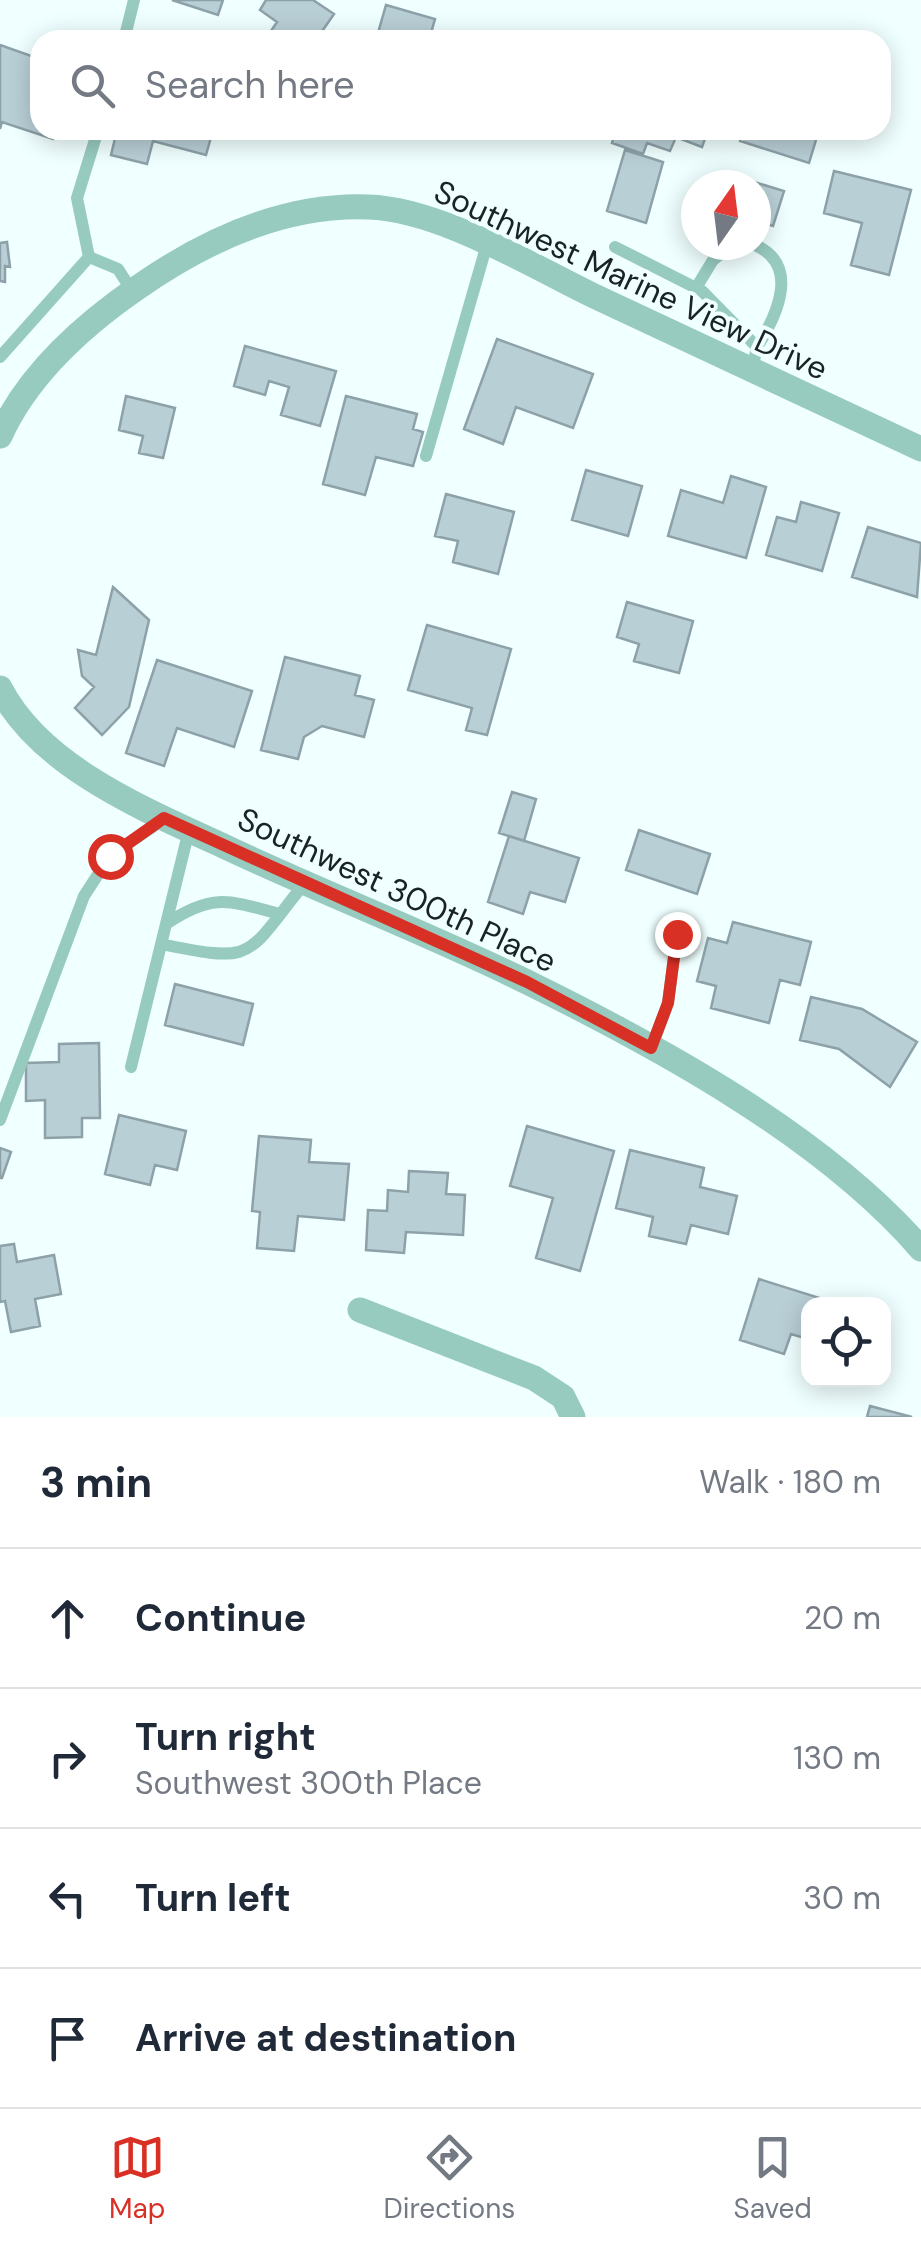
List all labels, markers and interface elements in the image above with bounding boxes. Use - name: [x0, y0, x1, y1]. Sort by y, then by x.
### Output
- search box: [30, 30, 891, 140]
- icon: search: [65, 58, 120, 113]
- text: Search here: [145, 60, 355, 110]
- street label: Southwest Marine View Drive: [428, 170, 834, 390]
- north arrow: [681, 170, 771, 260]
- street label: Southwest 300th Place: [231, 798, 563, 982]
- route start: [88, 834, 134, 880]
- route end: [655, 912, 701, 958]
- map controls: [801, 1297, 891, 1387]
- button: locate: [801, 1297, 891, 1387]
- text: 3 min: [40, 1455, 152, 1510]
- text: Walk · 180 m: [699, 1461, 881, 1503]
- icon: ahead: [40, 1591, 95, 1646]
- text: Continue: [135, 1593, 306, 1643]
- text: 20 m: [804, 1597, 881, 1639]
- text: Turn right: [135, 1712, 316, 1762]
- icon: right: [40, 1731, 95, 1786]
- text: 130 m: [793, 1737, 881, 1779]
- text: Southwest 300th Place: [135, 1762, 482, 1804]
- icon: left: [40, 1871, 95, 1926]
- text: Turn left: [135, 1873, 291, 1923]
- text: 30 m: [803, 1877, 881, 1919]
- icon: arrive: [40, 2011, 95, 2066]
- text: Arrive at destination: [135, 2013, 517, 2063]
- tab: Map: [109, 2130, 165, 2227]
- tab: Directions: [384, 2130, 515, 2227]
- tab: Saved: [733, 2130, 812, 2227]

